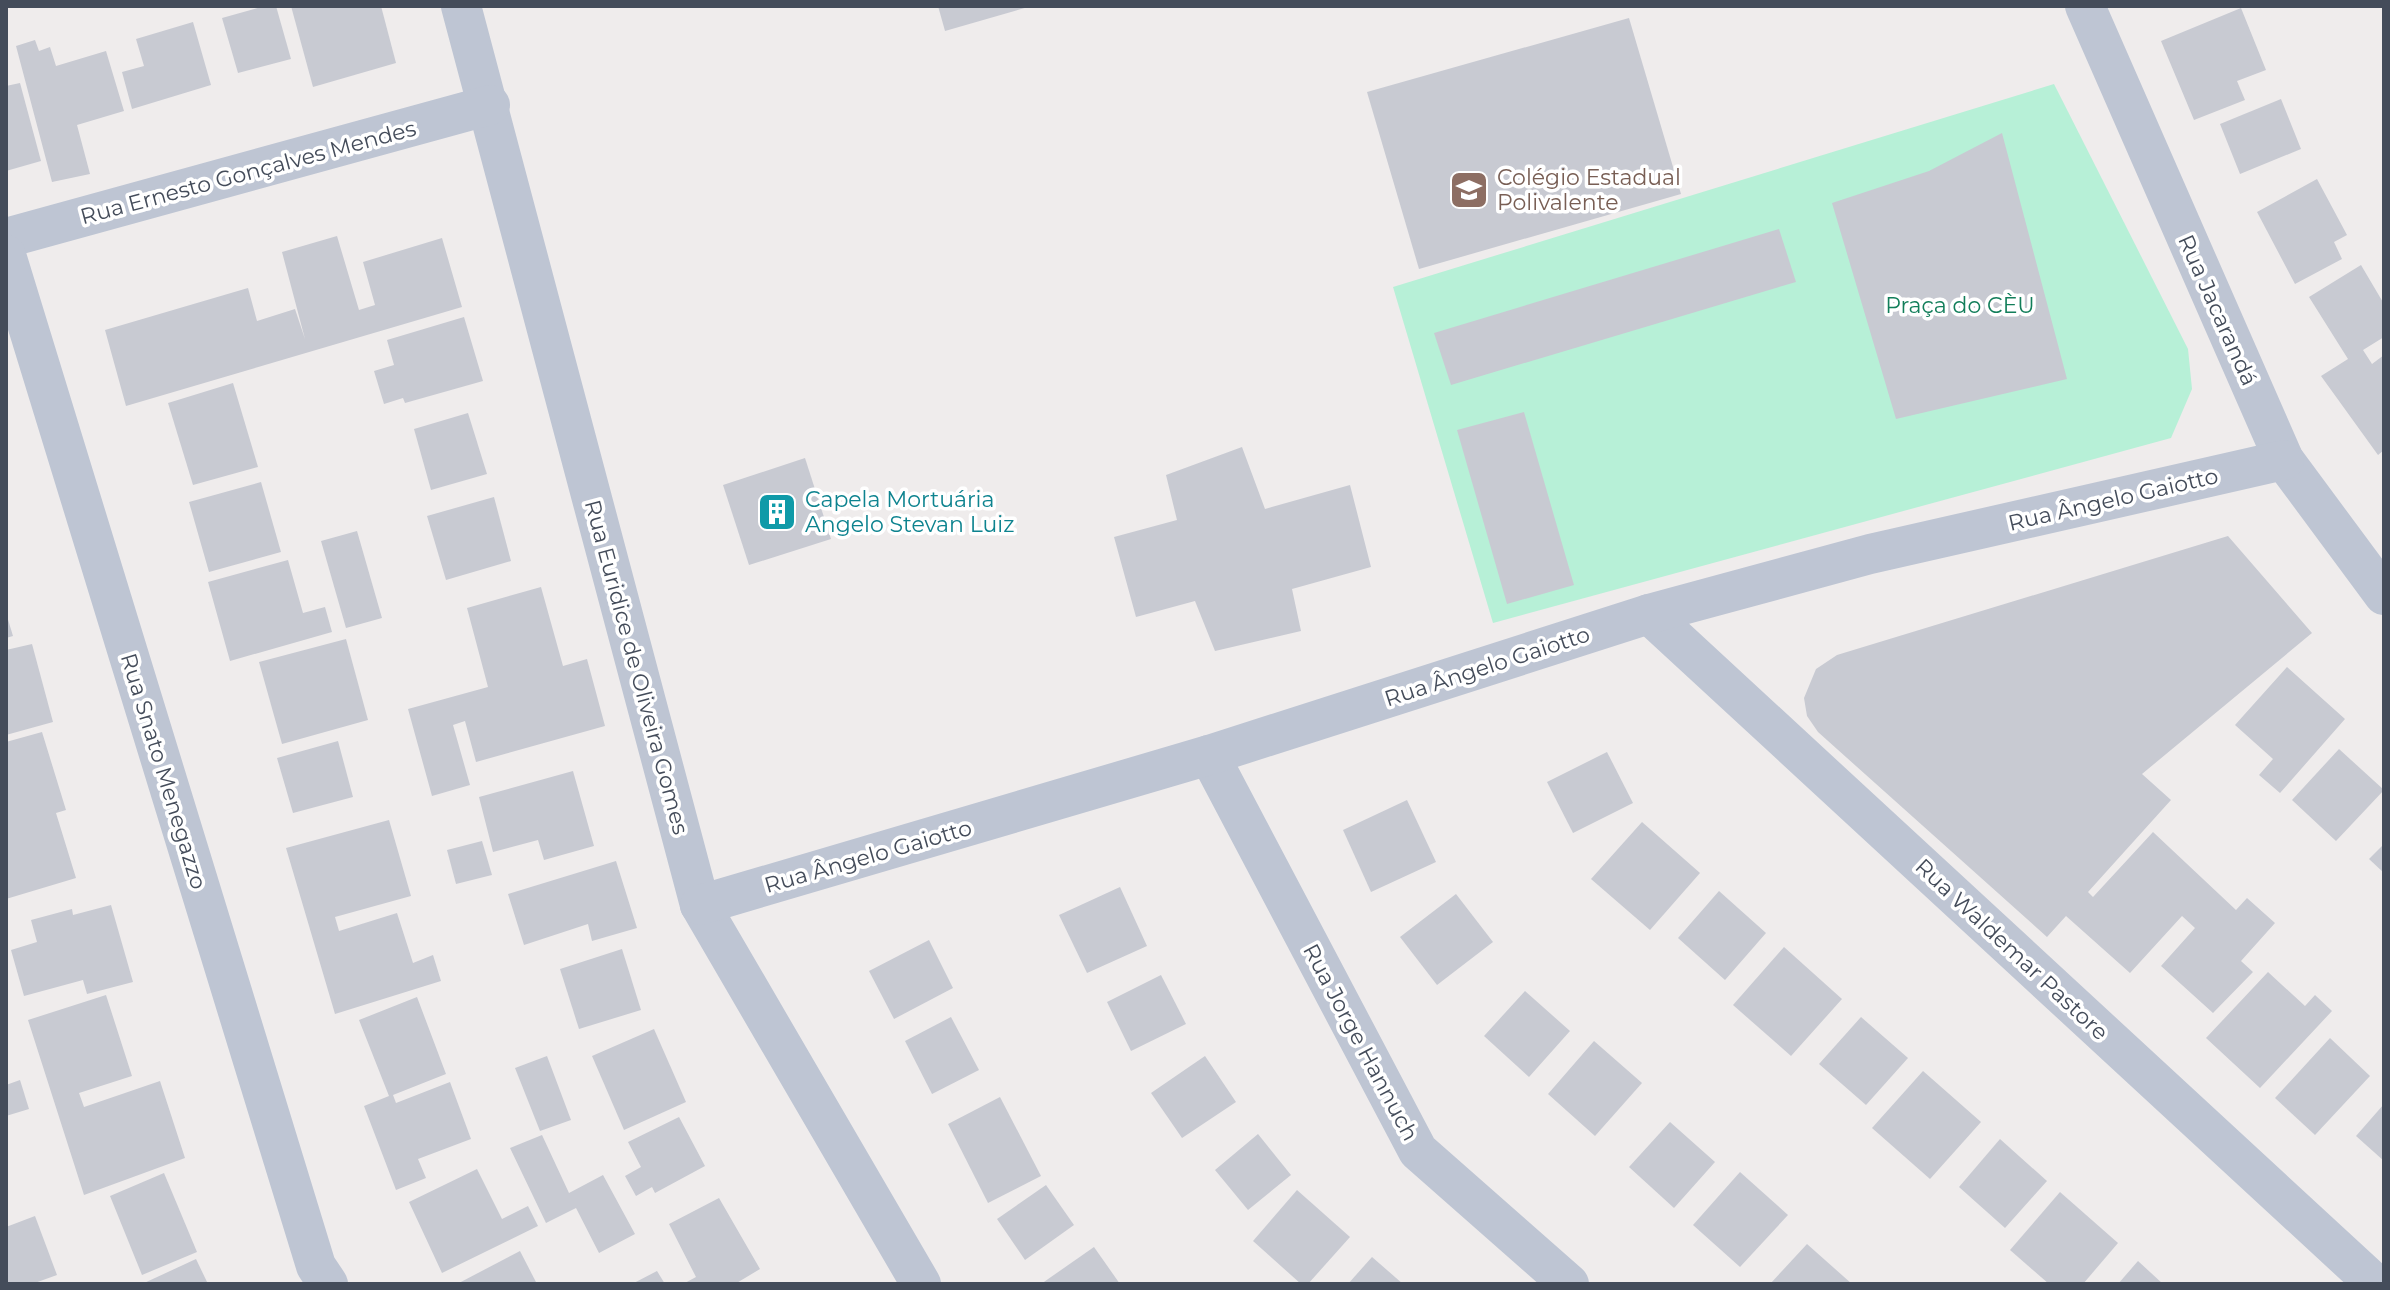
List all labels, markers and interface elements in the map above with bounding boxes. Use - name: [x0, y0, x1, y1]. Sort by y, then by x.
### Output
- street label: Rua Ernesto Gonçalves Mendes: [77, 115, 419, 230]
- place label: Colégio Estadual Polivalente: [1497, 164, 1681, 216]
- school or university icon: Colégio Estadual Polivalente: [1448, 169, 1490, 211]
- street label: Rua Jacarandá: [2172, 230, 2263, 390]
- park label: Praça do CÈU: [1885, 292, 2035, 319]
- street label: Rua Ângelo Gaiotto: [2006, 462, 2221, 537]
- place label: Capela Mortuária Angelo Stevan Luiz: [805, 486, 1014, 538]
- building icon: Capela Mortuária Angelo Stevan Luiz: [756, 491, 798, 533]
- street label: Rua Euridice de Oliveira Gomes: [579, 497, 694, 838]
- street label: Rua Ângelo Gaiotto: [1381, 620, 1593, 712]
- street label: Rua Snato Menegazzo: [115, 650, 212, 892]
- street label: Rua Ângelo Gaiotto: [761, 814, 975, 899]
- street label: Rua Waldemar Pastore: [1910, 853, 2114, 1046]
- street label: Rua Jorge Hannuch: [1297, 939, 1424, 1145]

